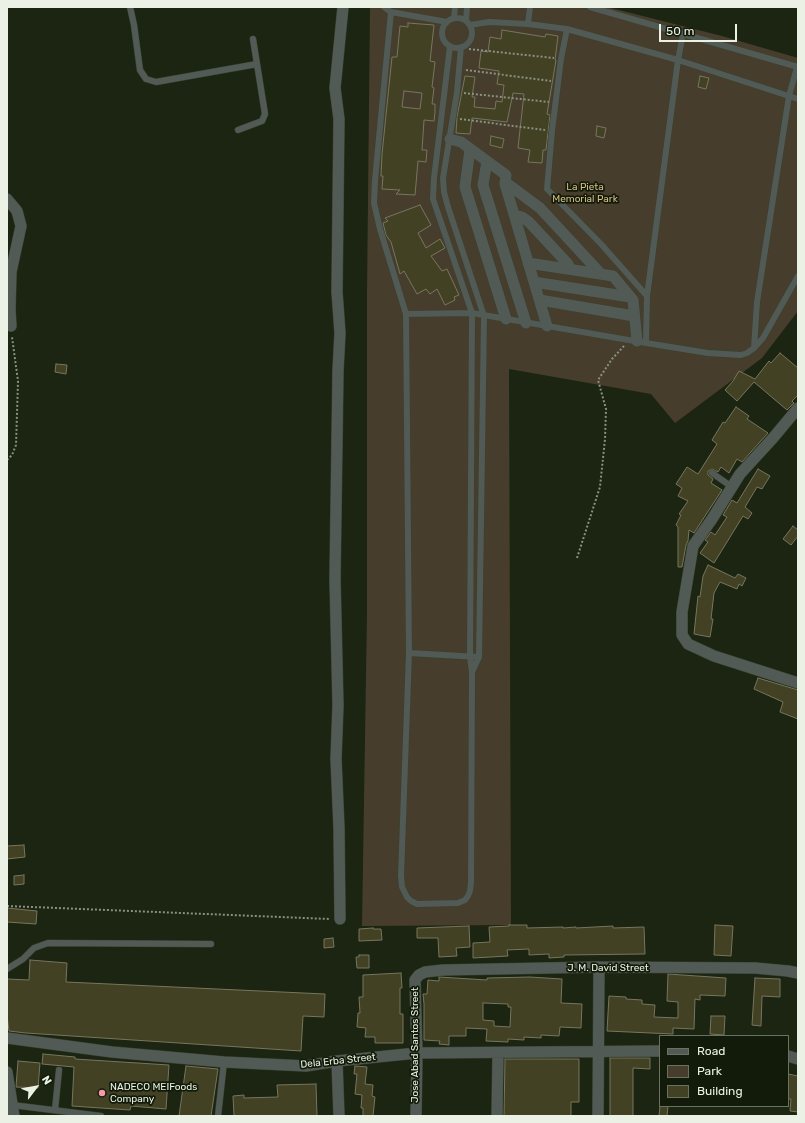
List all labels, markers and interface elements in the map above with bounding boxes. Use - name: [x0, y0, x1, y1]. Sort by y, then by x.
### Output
- scale bar: [661, 16, 739, 42]
- text: 50 m: [666, 24, 694, 38]
- park label: La Pieta Memorial Park: [552, 181, 618, 204]
- street label: J. M. David Street: [567, 962, 649, 974]
- street label: Jose Abad Santos Street: [409, 987, 421, 1103]
- legend: [659, 1035, 789, 1107]
- text: Road: [697, 1044, 725, 1058]
- street label: Dela Erba Street: [300, 1051, 376, 1071]
- text: Park: [697, 1064, 722, 1078]
- north arrow: [16, 1067, 56, 1107]
- text: N: [39, 1074, 54, 1087]
- place label: NADECO MEIFoods Company: [110, 1081, 197, 1104]
- text: Building: [697, 1084, 743, 1098]
- marker: NADECO MEIFoods Company: [97, 1088, 107, 1098]

